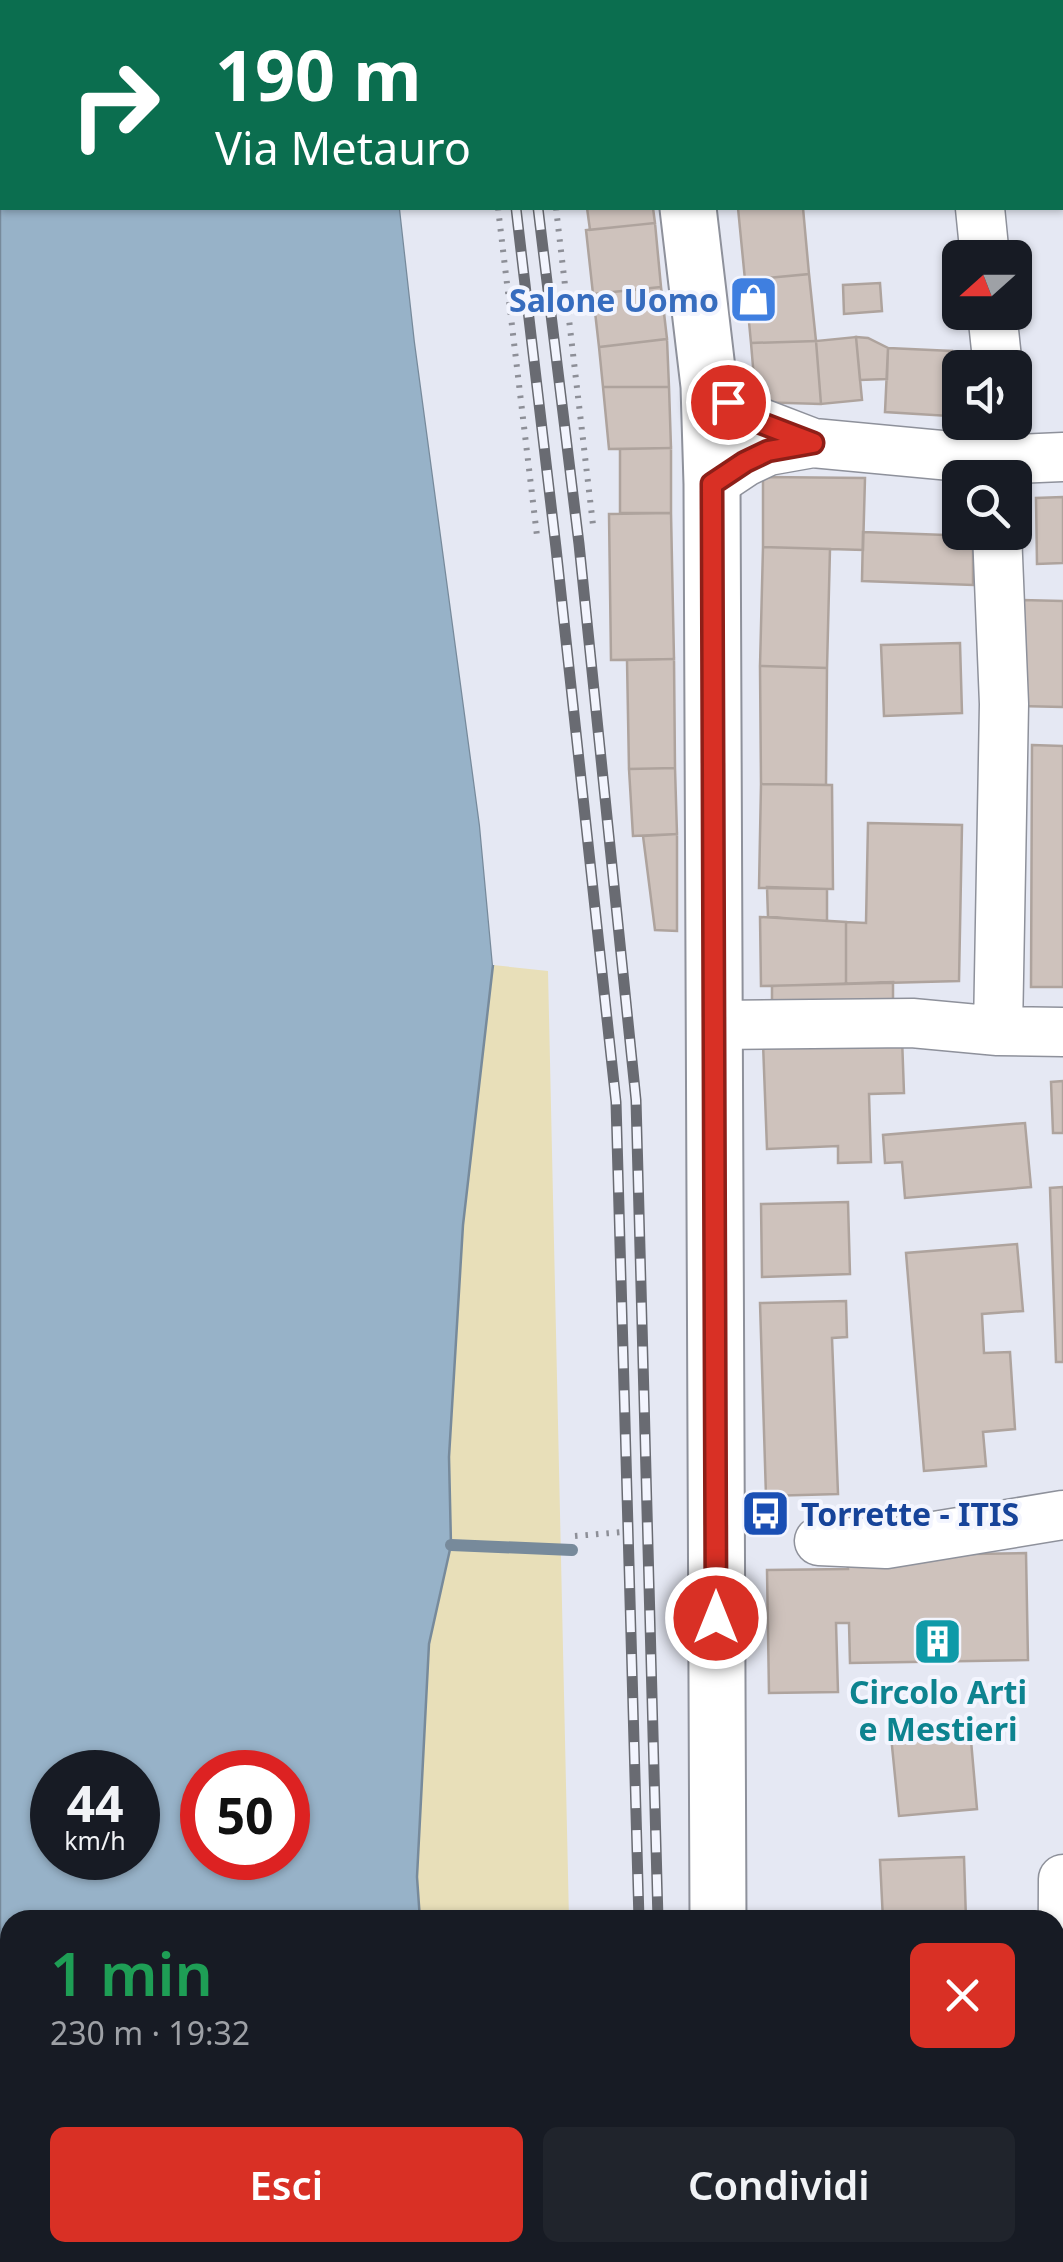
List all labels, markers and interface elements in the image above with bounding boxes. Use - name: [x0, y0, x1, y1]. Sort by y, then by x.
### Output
- text: 190 m: [215, 26, 422, 122]
- icon: right: [50, 40, 180, 170]
- text: Via Metauro: [215, 117, 471, 178]
- north arrow: [942, 240, 1032, 330]
- map controls: [942, 240, 1032, 550]
- shop icon: Salone Uomo: [728, 273, 780, 325]
- place label: Salone Uomo: [509, 278, 719, 321]
- button: sound: [942, 350, 1032, 440]
- pin: [686, 360, 771, 445]
- icon: arrive: [701, 375, 756, 430]
- button: search: [942, 460, 1032, 550]
- bus stop icon: Torrette - ITIS: [740, 1487, 792, 1539]
- place label: Torrette - ITIS: [801, 1492, 1019, 1535]
- position arrow: [664, 1566, 768, 1670]
- building icon: Circolo Arti e Mestieri: [912, 1615, 964, 1667]
- place label: Circolo Arti e Mestieri: [849, 1670, 1027, 1750]
- speed limit sign: 50: [180, 1750, 310, 1880]
- text: 44: [66, 1769, 124, 1837]
- text: km/h: [64, 1823, 126, 1857]
- text: 1 min: [50, 1932, 213, 2014]
- button: close: [910, 1943, 1015, 2048]
- text: 230 m · 19:32: [50, 2011, 250, 2054]
- button: Esci: [50, 2127, 523, 2242]
- button: Condividi: [543, 2127, 1015, 2242]

